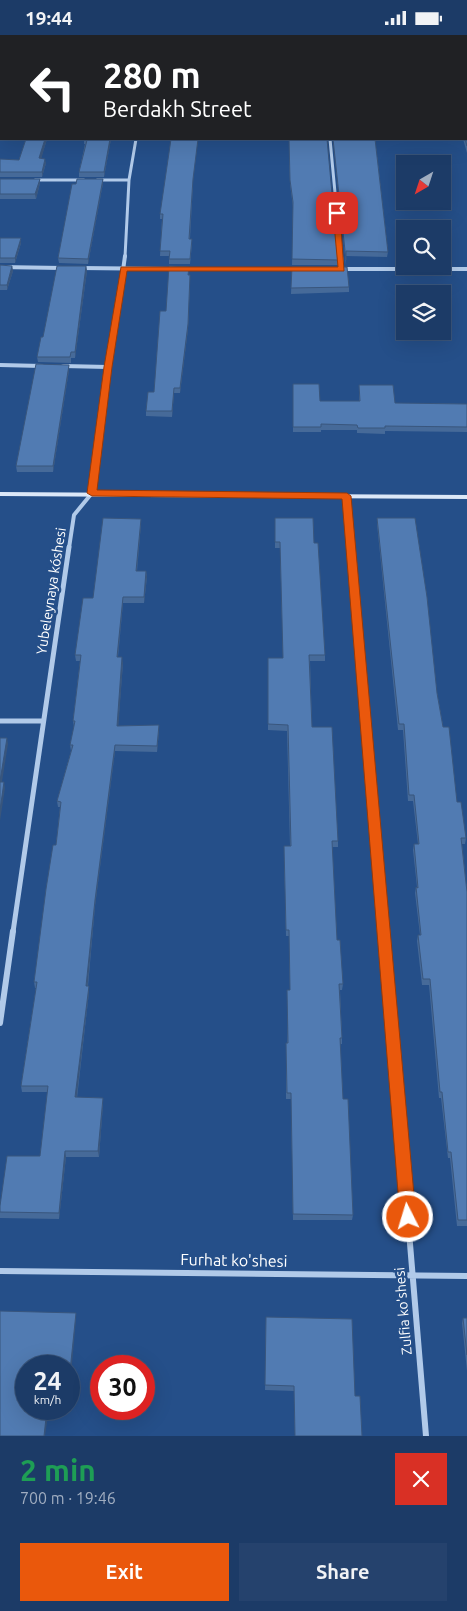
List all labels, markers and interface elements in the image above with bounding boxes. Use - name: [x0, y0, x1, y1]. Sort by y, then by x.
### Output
- text: 19:44: [25, 7, 73, 29]
- icon: left: [20, 55, 85, 120]
- text: 280 m: [103, 55, 201, 95]
- text: Berdakh Street: [103, 96, 252, 121]
- north arrow: [396, 155, 451, 210]
- map controls: [396, 155, 451, 340]
- pin: [316, 192, 358, 234]
- icon: arrive: [323, 199, 351, 227]
- button: search: [396, 220, 451, 275]
- button: layers: [396, 285, 451, 340]
- street label: Yubeleynaya kóshesi: [33, 526, 69, 656]
- position arrow: [381, 1190, 433, 1242]
- street label: Furhat ko'shesi: [180, 1250, 288, 1270]
- street label: Zulfia ko'shesi: [391, 1266, 415, 1356]
- speed limit sign: 30: [90, 1355, 155, 1420]
- text: 24: [33, 1367, 62, 1395]
- text: km/h: [34, 1393, 61, 1406]
- text: 2 min: [20, 1453, 96, 1487]
- button: close: [395, 1453, 447, 1505]
- text: 700 m · 19:46: [20, 1489, 116, 1507]
- button: Exit: [20, 1543, 229, 1601]
- button: Share: [239, 1543, 447, 1601]

